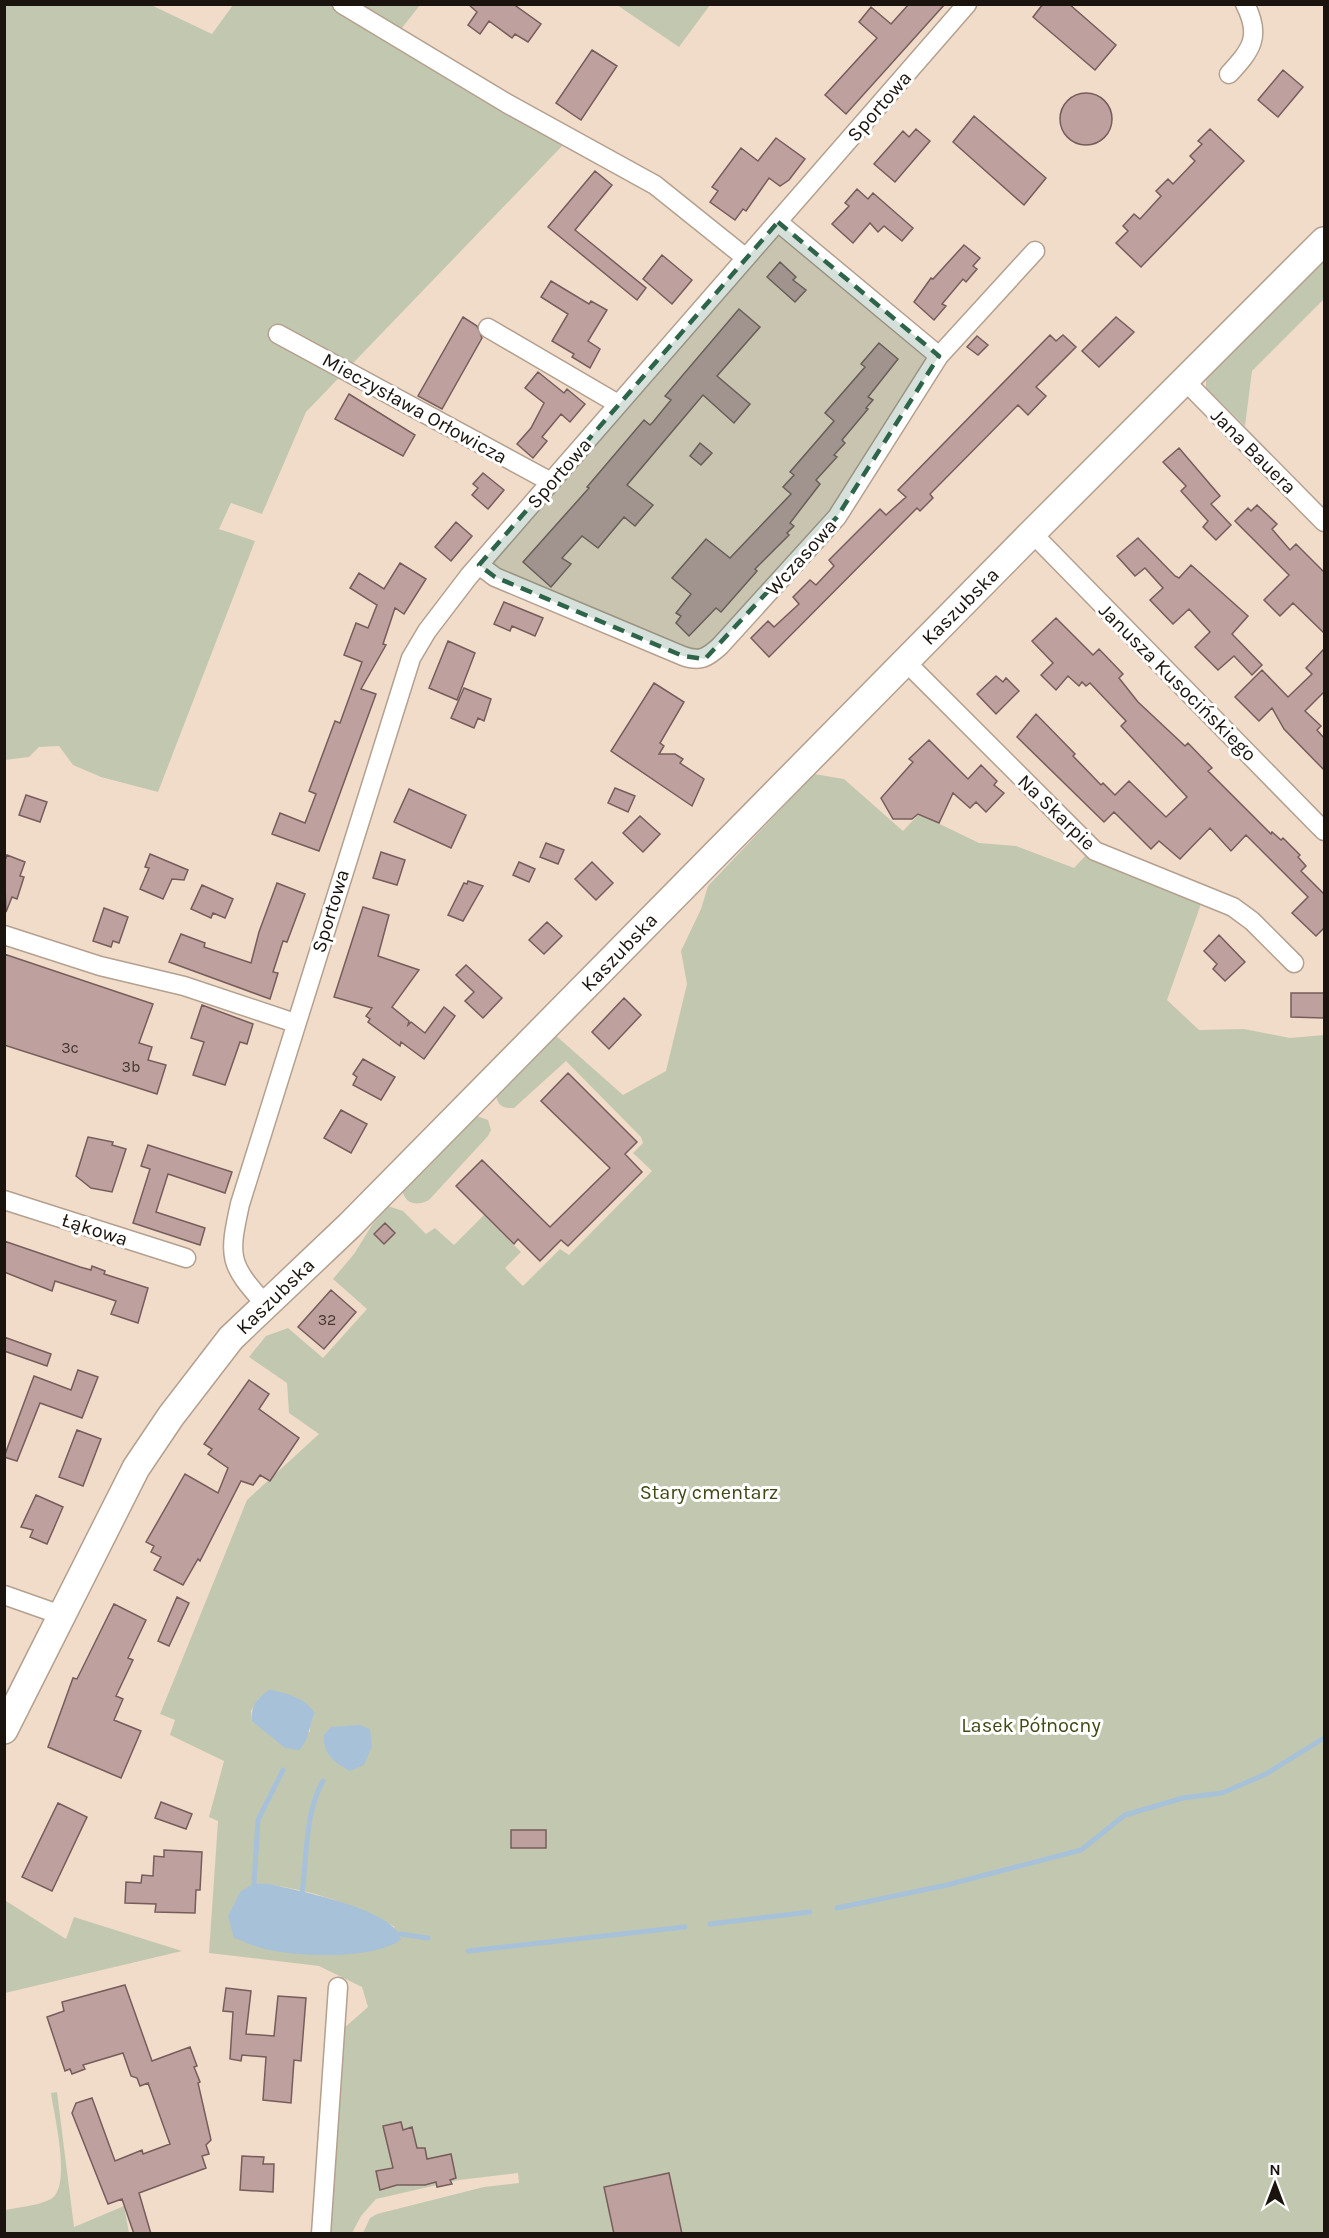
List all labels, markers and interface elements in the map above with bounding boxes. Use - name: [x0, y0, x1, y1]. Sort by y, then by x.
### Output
- street label: Sportowa: [843, 66, 916, 146]
- street label: Mieczysława Orłowicza: [318, 348, 511, 469]
- street label: Jana Bauera: [1206, 404, 1301, 499]
- street label: Sportowa: [523, 433, 596, 513]
- street label: Wczasowa: [761, 514, 842, 600]
- street label: Kaszubska: [917, 563, 1004, 650]
- street label: Janusza Kusocińskiego: [1094, 599, 1261, 766]
- street label: Na Skarpie: [1013, 770, 1100, 855]
- street label: Sportowa: [307, 867, 354, 956]
- street label: Kaszubska: [576, 908, 662, 996]
- house number: 3c: [61, 1038, 79, 1057]
- house number: 3b: [122, 1057, 140, 1076]
- street label: Łąkowa: [59, 1208, 131, 1251]
- street label: Kaszubska: [231, 1253, 319, 1339]
- house number: 32: [318, 1310, 336, 1329]
- park label: Stary cmentarz: [640, 1481, 778, 1504]
- park label: Lasek Północny: [961, 1714, 1101, 1737]
- north arrow: [1245, 2154, 1305, 2214]
- text: N: [1269, 2160, 1281, 2179]

